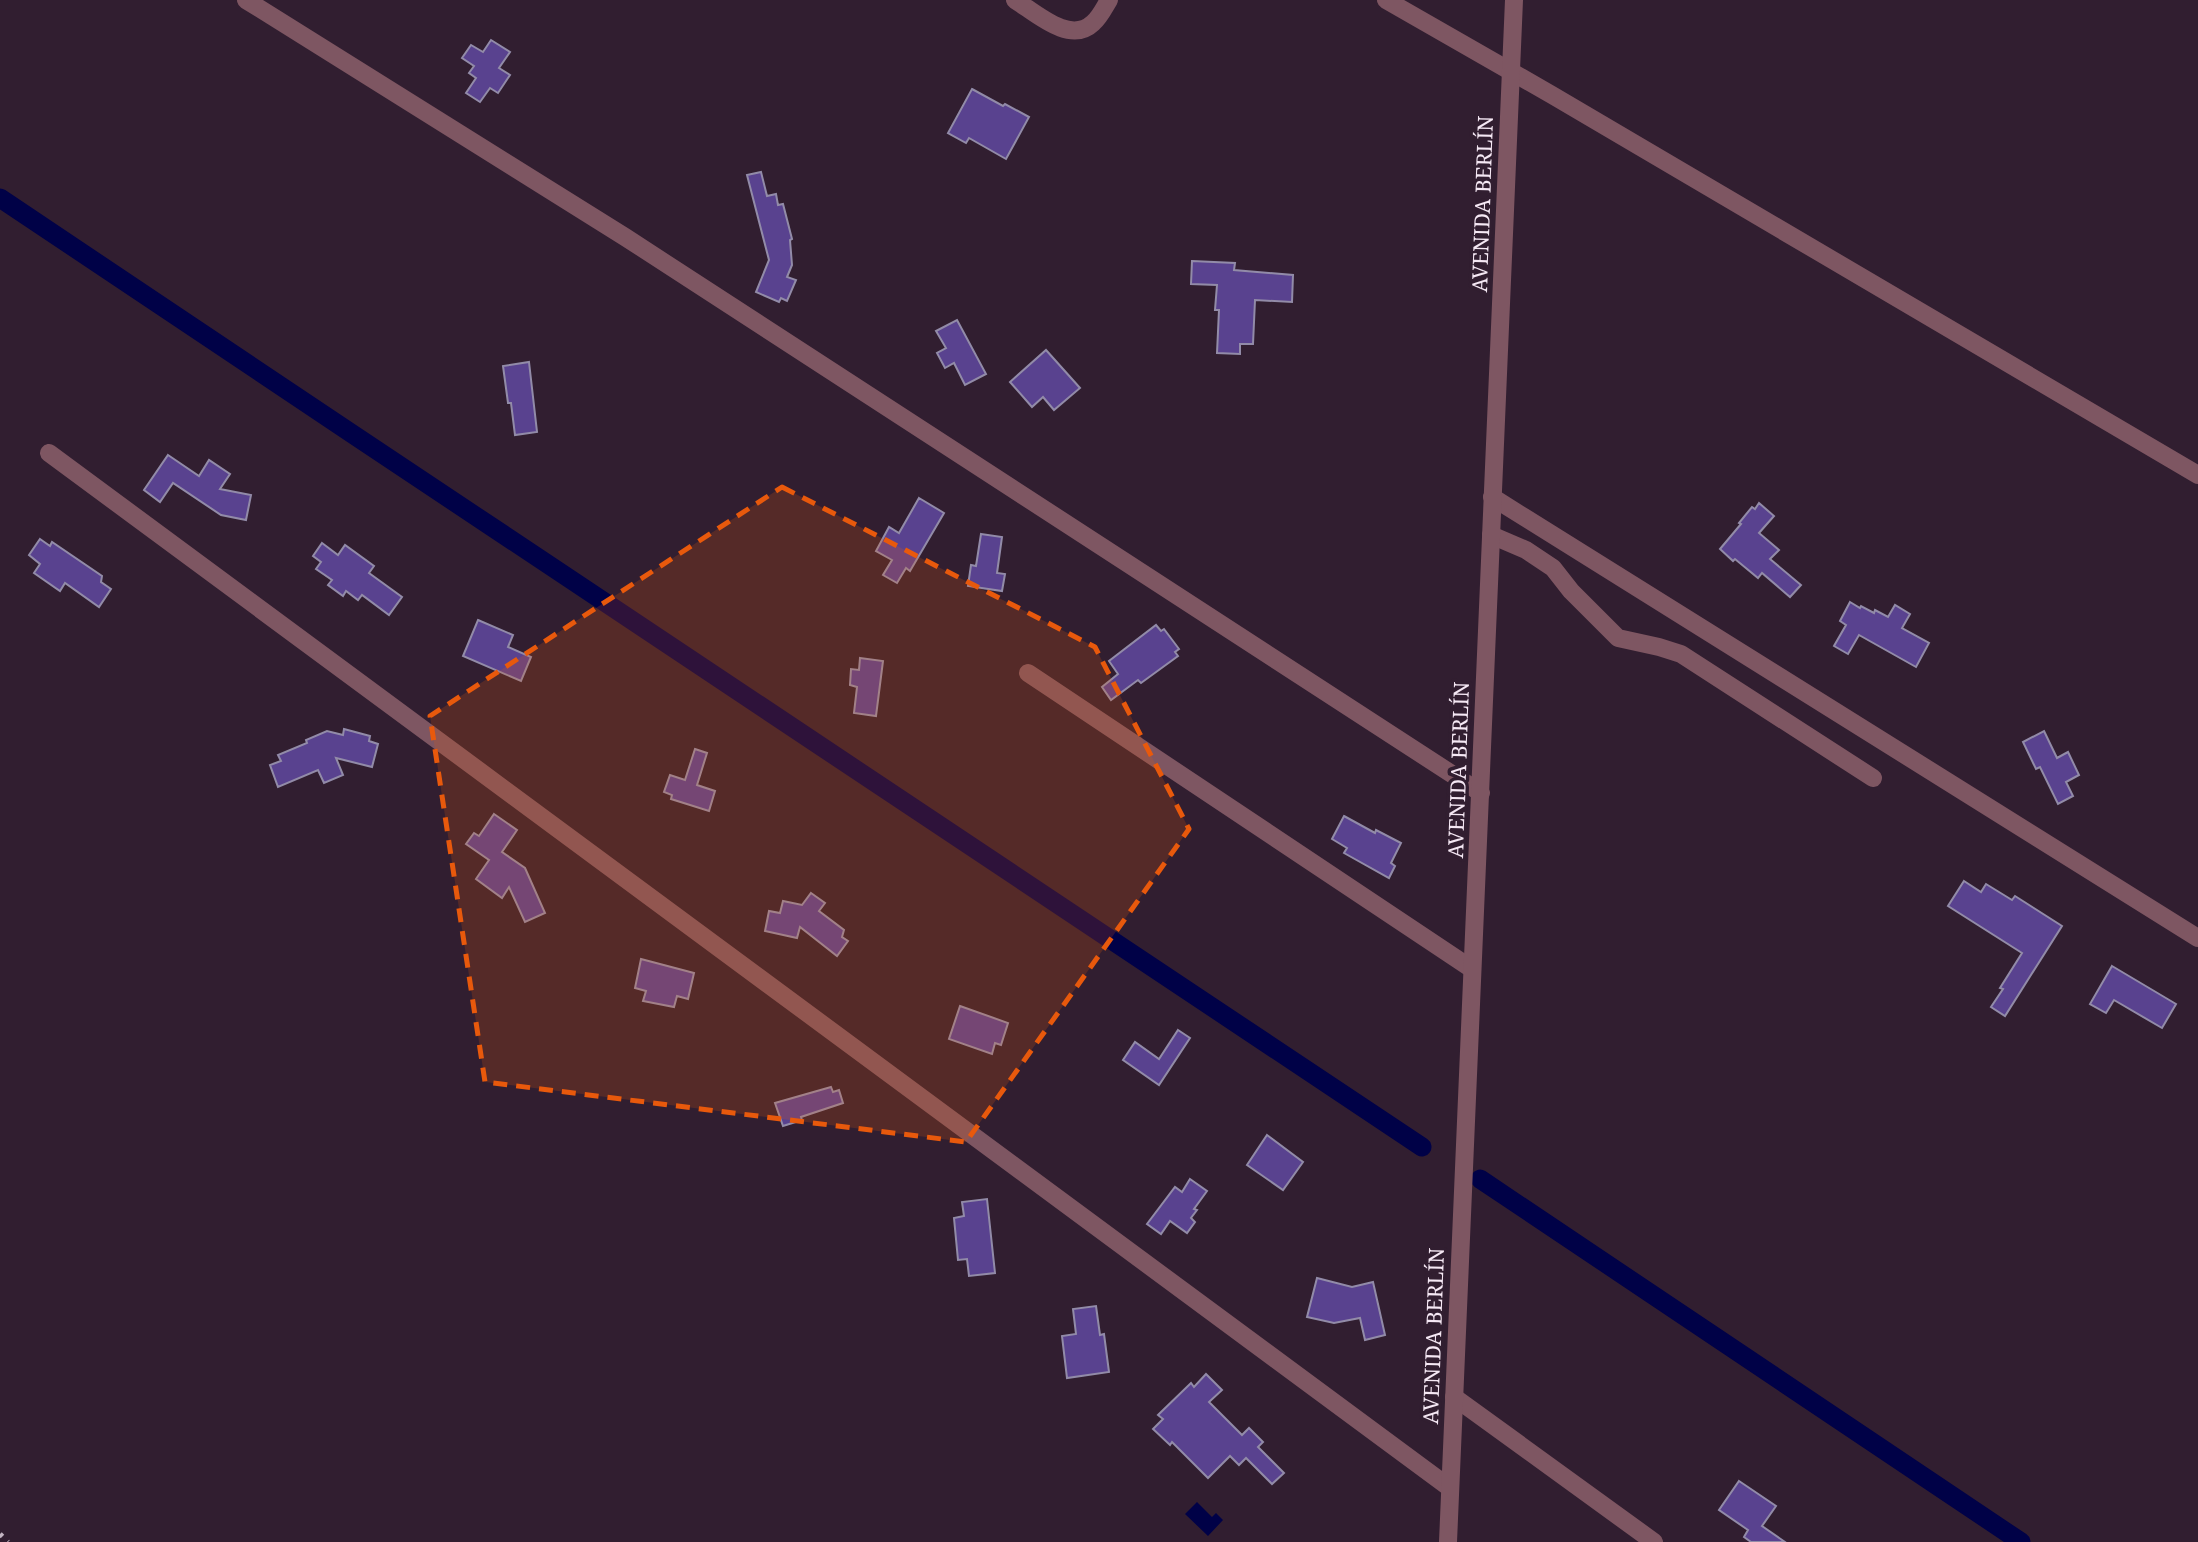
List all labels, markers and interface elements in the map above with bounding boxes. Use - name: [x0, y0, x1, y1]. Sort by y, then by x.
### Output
- street label: AVENIDA BERLÍN: [1465, 115, 1499, 293]
- street label: AVENIDA BERLÍN: [1441, 681, 1475, 859]
- street label: AVENIDA BERLÍN: [1416, 1247, 1450, 1425]

